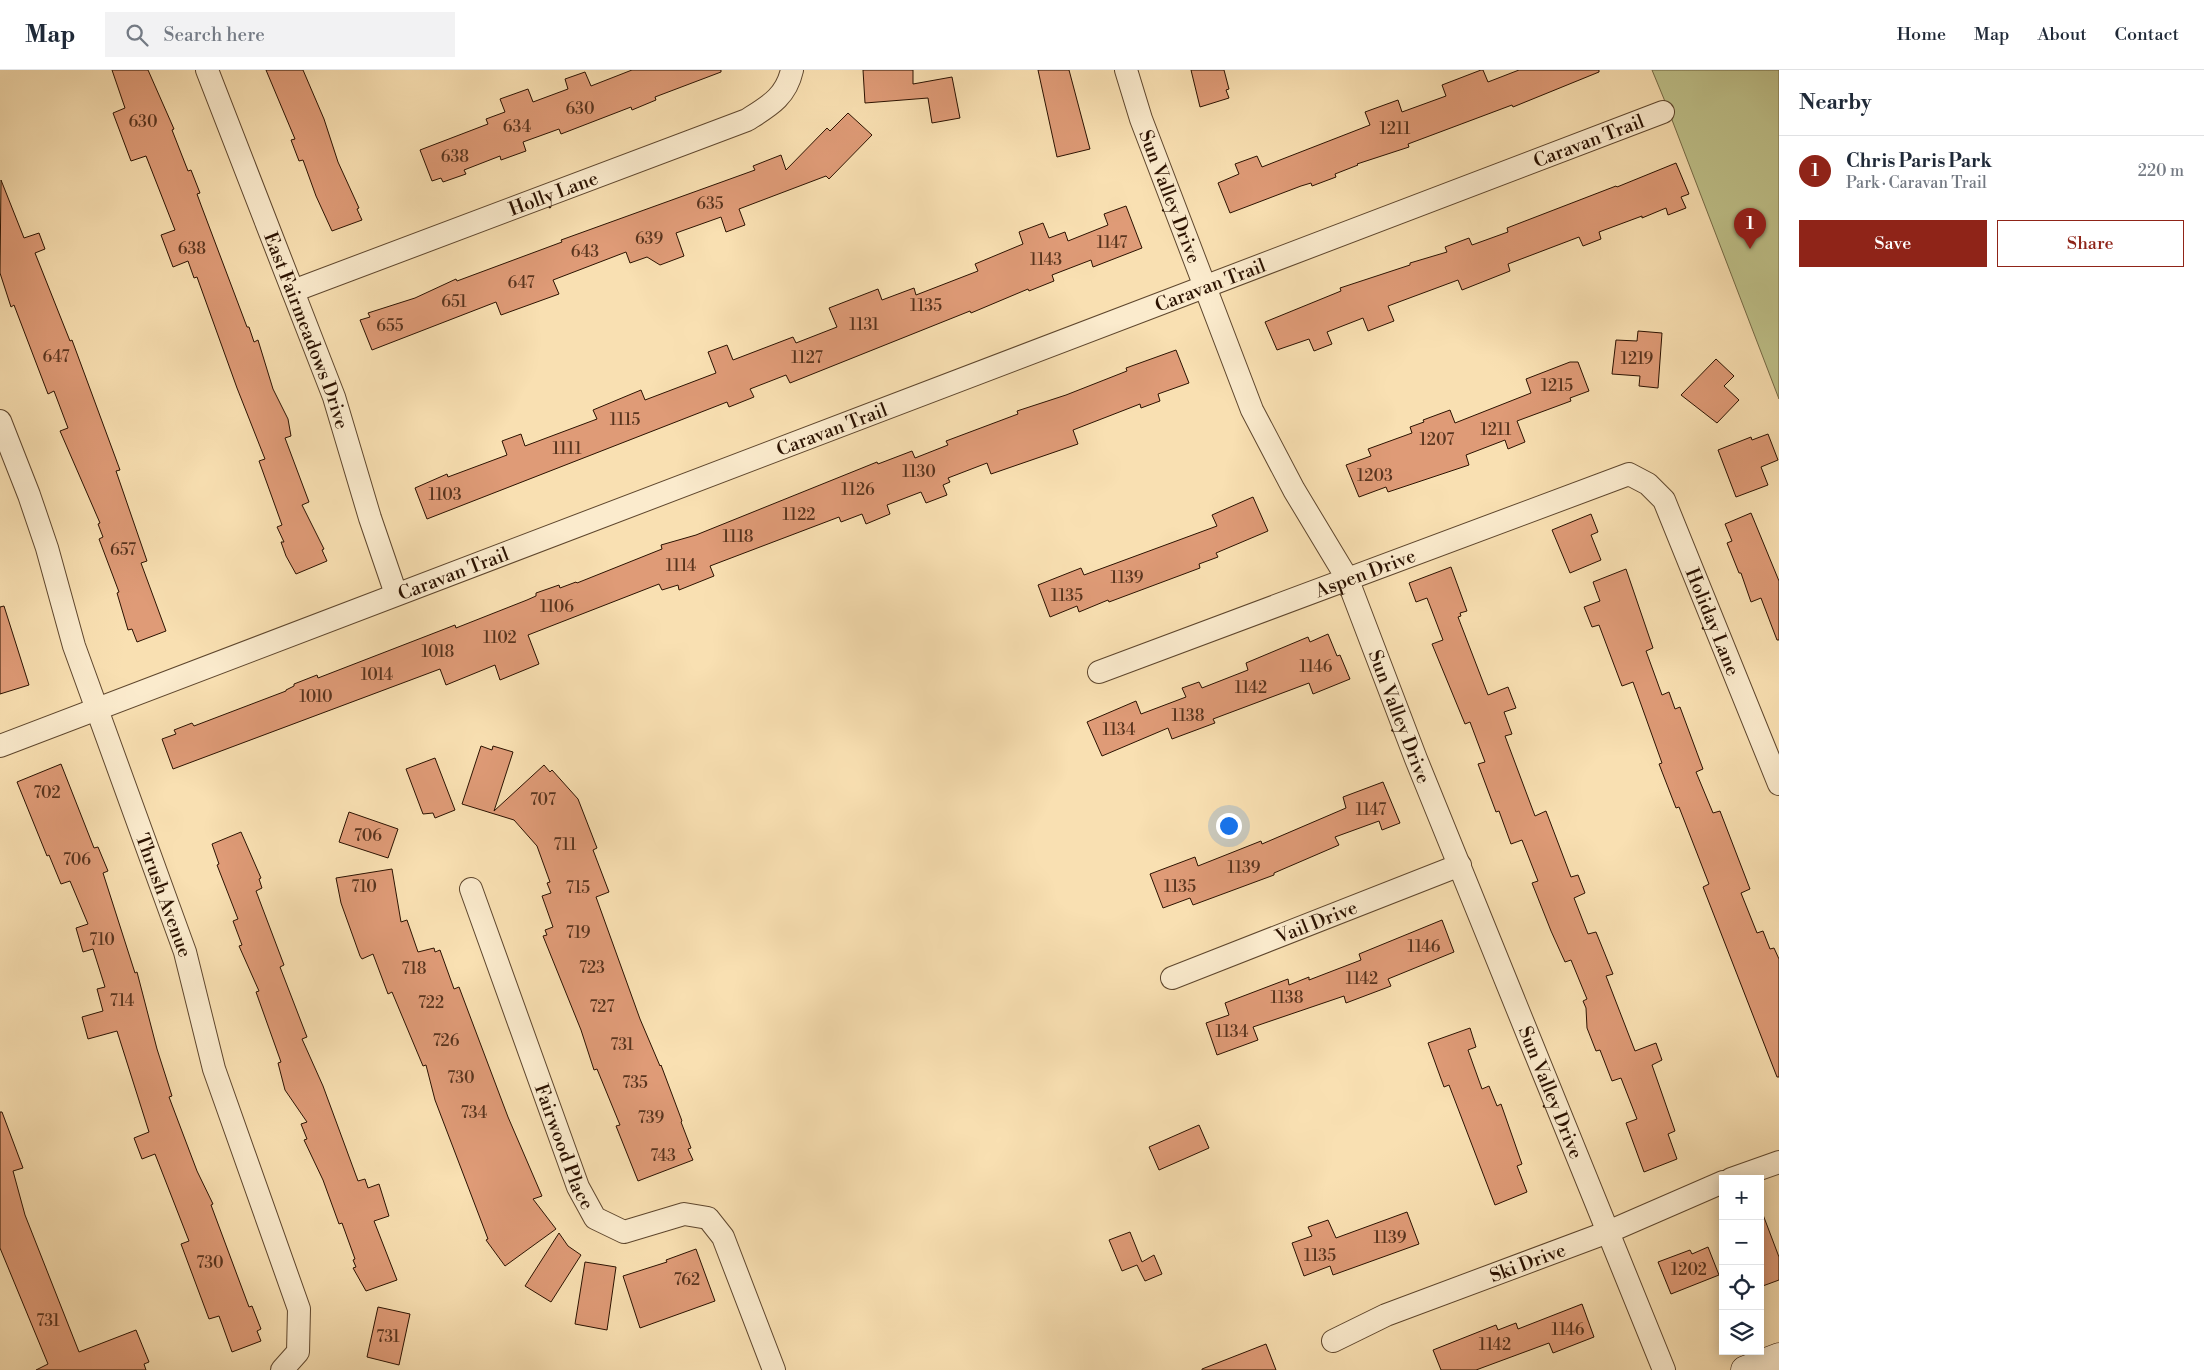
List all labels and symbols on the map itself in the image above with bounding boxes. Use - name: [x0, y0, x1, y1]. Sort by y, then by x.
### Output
- house number: 630: [565, 99, 595, 119]
- street label: Caravan Trail: [1530, 109, 1648, 173]
- house number: 630: [128, 112, 158, 132]
- house number: 634: [503, 117, 532, 137]
- house number: 1211: [1380, 119, 1411, 139]
- street label: Sun Valley Drive: [1133, 127, 1206, 267]
- house number: 638: [441, 147, 469, 167]
- street label: Holly Lane: [506, 166, 602, 222]
- house number: 635: [696, 194, 724, 214]
- pin: 1: [1734, 208, 1766, 249]
- street label: East Fairmeadows Drive: [258, 229, 354, 432]
- house number: 639: [635, 229, 663, 249]
- house number: 1147: [1097, 233, 1127, 253]
- house number: 638: [178, 239, 206, 259]
- house number: 643: [571, 242, 599, 262]
- house number: 1143: [1030, 250, 1062, 270]
- street label: Caravan Trail: [1152, 253, 1270, 318]
- house number: 647: [508, 273, 534, 293]
- house number: 651: [441, 292, 467, 312]
- house number: 1135: [910, 296, 942, 316]
- house number: 1131: [849, 315, 879, 335]
- house number: 655: [376, 316, 404, 336]
- house number: 647: [43, 347, 69, 367]
- house number: 1127: [791, 348, 823, 368]
- house number: 1219: [1621, 349, 1654, 369]
- house number: 1215: [1541, 376, 1573, 396]
- street label: Caravan Trail: [773, 398, 891, 462]
- house number: 1115: [610, 410, 640, 430]
- house number: 1211: [1481, 420, 1512, 440]
- house number: 1207: [1420, 430, 1454, 450]
- house number: 1111: [552, 439, 582, 459]
- house number: 1130: [902, 462, 936, 482]
- house number: 1203: [1357, 466, 1393, 486]
- house number: 1126: [841, 480, 875, 500]
- house number: 1103: [428, 485, 462, 505]
- house number: 1122: [783, 505, 815, 525]
- house number: 1118: [722, 527, 754, 547]
- house number: 657: [110, 540, 136, 560]
- street label: Caravan Trail: [395, 542, 513, 606]
- street label: Aspen Drive: [1311, 544, 1419, 604]
- house number: 1114: [666, 556, 697, 576]
- street label: Holiday Lane: [1680, 564, 1745, 679]
- house number: 1139: [1111, 568, 1144, 588]
- house number: 1135: [1051, 586, 1083, 606]
- house number: 1106: [540, 597, 574, 617]
- house number: 1102: [483, 628, 517, 648]
- house number: 1018: [422, 642, 455, 662]
- street label: Sun Valley Drive: [1363, 647, 1436, 787]
- house number: 1146: [1300, 657, 1333, 677]
- house number: 1014: [361, 665, 394, 685]
- house number: 1142: [1235, 678, 1267, 698]
- house number: 1010: [299, 687, 333, 707]
- house number: 1138: [1172, 706, 1205, 726]
- house number: 1134: [1103, 720, 1136, 740]
- house number: 702: [33, 783, 61, 803]
- house number: 707: [530, 790, 556, 810]
- house number: 1147: [1356, 800, 1386, 820]
- your location: [1216, 813, 1242, 839]
- house number: 706: [354, 826, 382, 846]
- street label: Thrush Avenue: [130, 830, 197, 961]
- house number: 711: [554, 835, 577, 855]
- house number: 706: [63, 850, 91, 870]
- house number: 1139: [1228, 858, 1261, 878]
- house number: 710: [351, 877, 377, 897]
- house number: 1135: [1164, 877, 1196, 897]
- house number: 715: [566, 878, 590, 898]
- street label: Vail Drive: [1271, 895, 1361, 950]
- house number: 719: [566, 923, 591, 943]
- house number: 710: [89, 930, 115, 950]
- house number: 1146: [1408, 937, 1441, 957]
- house number: 723: [579, 958, 605, 978]
- house number: 718: [401, 959, 427, 979]
- house number: 1142: [1346, 969, 1378, 989]
- house number: 1138: [1271, 988, 1304, 1008]
- house number: 714: [110, 991, 135, 1011]
- house number: 722: [418, 993, 444, 1013]
- house number: 727: [590, 997, 615, 1017]
- house number: 1134: [1216, 1022, 1249, 1042]
- street label: Sun Valley Drive: [1513, 1023, 1588, 1162]
- house number: 726: [433, 1031, 460, 1051]
- house number: 731: [610, 1035, 634, 1055]
- house number: 730: [447, 1068, 475, 1088]
- house number: 735: [622, 1073, 648, 1093]
- street label: Fairwood Place: [529, 1081, 599, 1214]
- house number: 734: [461, 1103, 488, 1123]
- house number: 739: [638, 1108, 665, 1128]
- house number: 743: [650, 1146, 676, 1166]
- house number: 1139: [1374, 1228, 1407, 1248]
- street label: Ski Drive: [1486, 1238, 1569, 1288]
- house number: 1135: [1304, 1246, 1336, 1266]
- house number: 730: [196, 1253, 224, 1273]
- house number: 1202: [1671, 1260, 1707, 1280]
- house number: 762: [674, 1270, 700, 1290]
- house number: 731: [36, 1311, 60, 1331]
- house number: 1146: [1552, 1320, 1585, 1340]
- house number: 731: [376, 1327, 400, 1347]
- house number: 1142: [1479, 1335, 1511, 1355]

